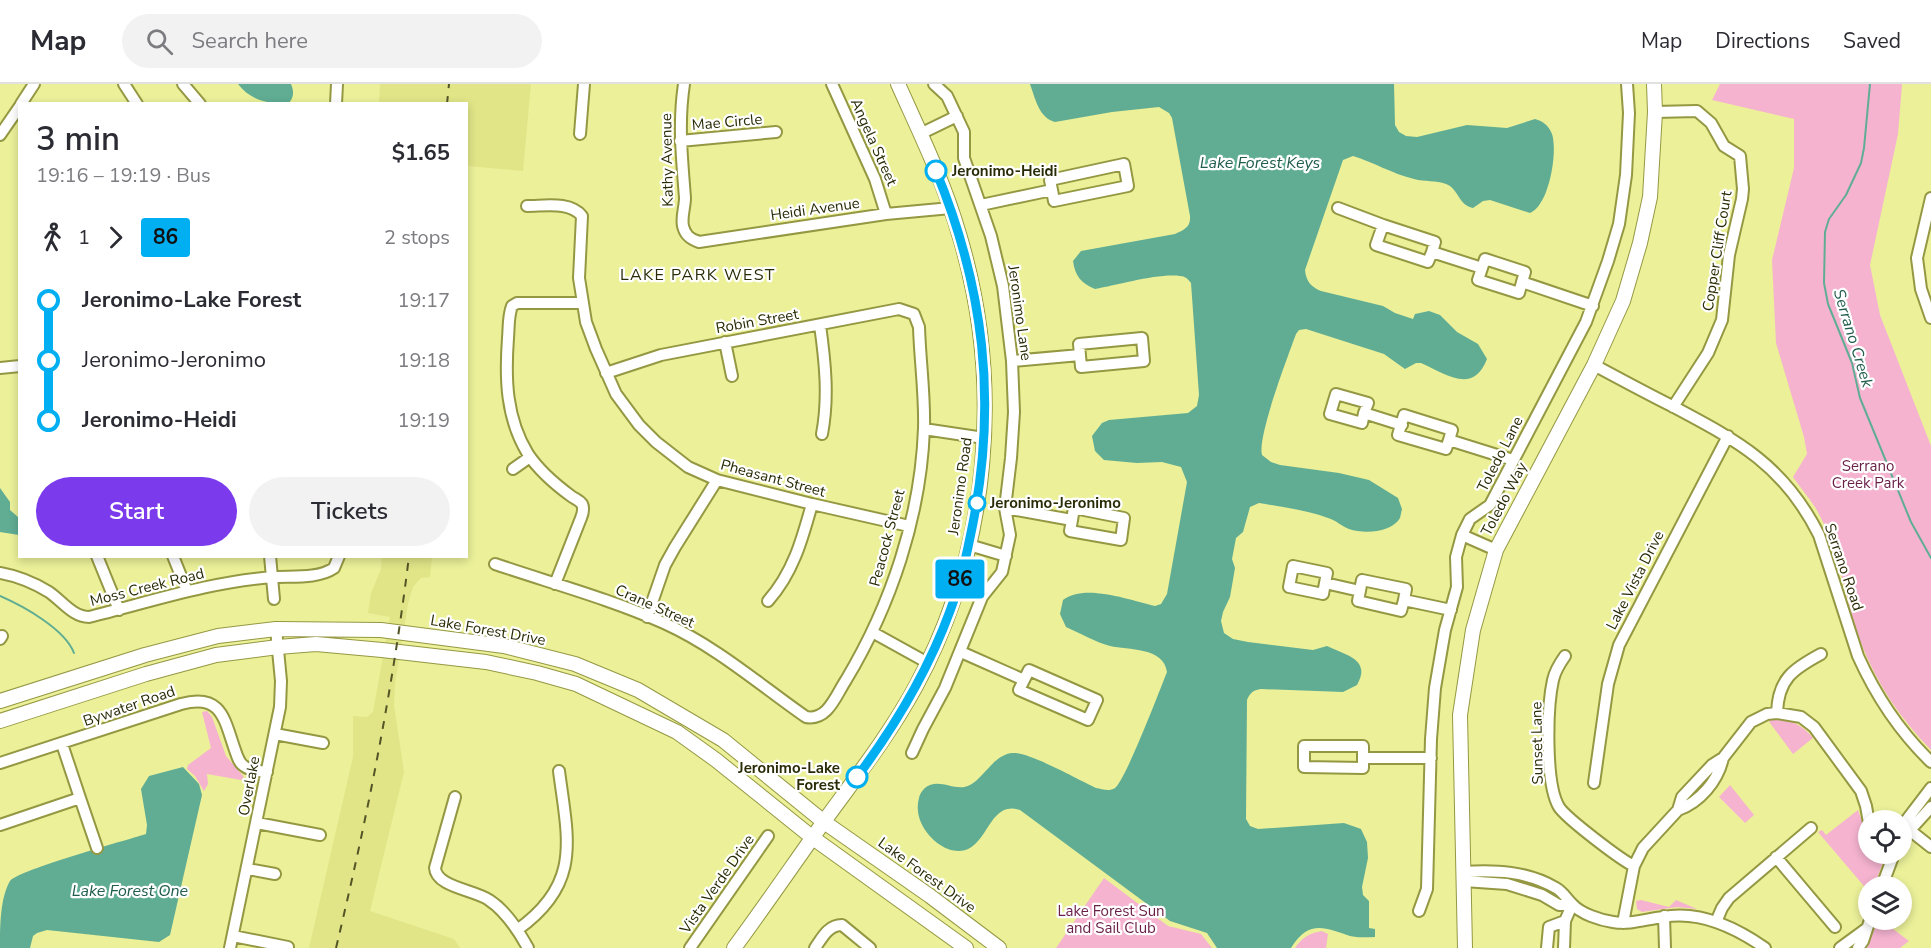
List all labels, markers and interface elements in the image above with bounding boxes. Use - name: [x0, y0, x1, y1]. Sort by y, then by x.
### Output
- search box: [122, 14, 542, 68]
- text: Map: [30, 22, 86, 60]
- icon: search: [143, 25, 176, 58]
- text: Search here: [191, 26, 308, 56]
- text: Map: [1641, 27, 1682, 55]
- text: Directions: [1715, 27, 1810, 55]
- text: Saved: [1843, 27, 1901, 55]
- street label: Angela Street: [846, 95, 902, 189]
- street label: Mae Circle: [691, 109, 763, 135]
- street label: Kathy Avenue: [656, 113, 678, 207]
- text: 3 min: [36, 117, 120, 162]
- text: $1.65: [392, 138, 450, 168]
- water label: Lake Forest Keys: [1200, 152, 1321, 174]
- marker: Jeronimo-Heidi: [925, 160, 947, 182]
- place label: Jeronimo-Heidi: [951, 161, 1057, 181]
- text: 19:16 – 19:19 · Bus: [36, 162, 211, 189]
- street label: Copper Cliff Court: [1698, 189, 1737, 313]
- street label: Heidi Avenue: [769, 193, 861, 225]
- icon: walk: [36, 221, 69, 254]
- icon: forward: [99, 221, 132, 254]
- text: 86: [153, 223, 178, 251]
- text: 1: [78, 224, 90, 251]
- text: 2 stops: [384, 224, 450, 251]
- street label: Jeronimo Lane: [1003, 263, 1037, 362]
- district label: LAKE PARK WEST: [620, 264, 776, 286]
- text: Jeronimo-Lake Forest: [82, 285, 301, 315]
- water label: Serrano Creek: [1828, 286, 1879, 391]
- text: 19:17: [397, 287, 450, 314]
- street label: Robin Street: [714, 304, 801, 338]
- text: Jeronimo-Jeronimo: [82, 345, 266, 375]
- text: 19:18: [397, 347, 450, 374]
- text: Jeronimo-Heidi: [82, 405, 237, 435]
- text: 19:19: [397, 407, 450, 434]
- street label: Toledo Lane: [1472, 413, 1528, 495]
- street label: Jeronimo Road: [943, 436, 977, 537]
- street label: Pheasant Street: [718, 454, 828, 502]
- park label: Serrano Creek Park: [1832, 456, 1905, 493]
- street label: Toledo Way: [1476, 458, 1532, 539]
- button: Start: [36, 477, 237, 546]
- button: Tickets: [249, 477, 450, 546]
- street label: Peacock Street: [864, 487, 910, 589]
- place label: Jeronimo-Jeronimo: [989, 493, 1121, 513]
- marker: Jeronimo-Jeronimo: [968, 494, 986, 512]
- street label: Serrano Road: [1820, 521, 1868, 613]
- street label: Lake Vista Drive: [1601, 527, 1669, 633]
- line badge: 86: [933, 560, 987, 598]
- street label: Moss Creek Road: [88, 563, 206, 611]
- text: 86: [947, 565, 973, 593]
- street label: Crane Street: [612, 580, 698, 633]
- street label: Lake Forest Drive: [429, 610, 547, 650]
- street label: Bywater Road: [80, 681, 178, 731]
- street label: Sunset Lane: [1526, 701, 1548, 785]
- street label: Overlake: [233, 755, 265, 817]
- place label: Jeronimo-Lake Forest: [737, 758, 840, 795]
- marker: Jeronimo-Lake Forest: [846, 766, 868, 788]
- map controls: [1858, 810, 1912, 930]
- button: locate: [1858, 810, 1912, 864]
- street label: Vista Verde Drive: [675, 830, 759, 938]
- street label: Lake Forest Drive: [874, 833, 980, 917]
- button: layers: [1858, 876, 1912, 930]
- water label: Lake Forest One: [72, 880, 189, 902]
- park label: Lake Forest Sun and Sail Club: [1057, 901, 1165, 938]

